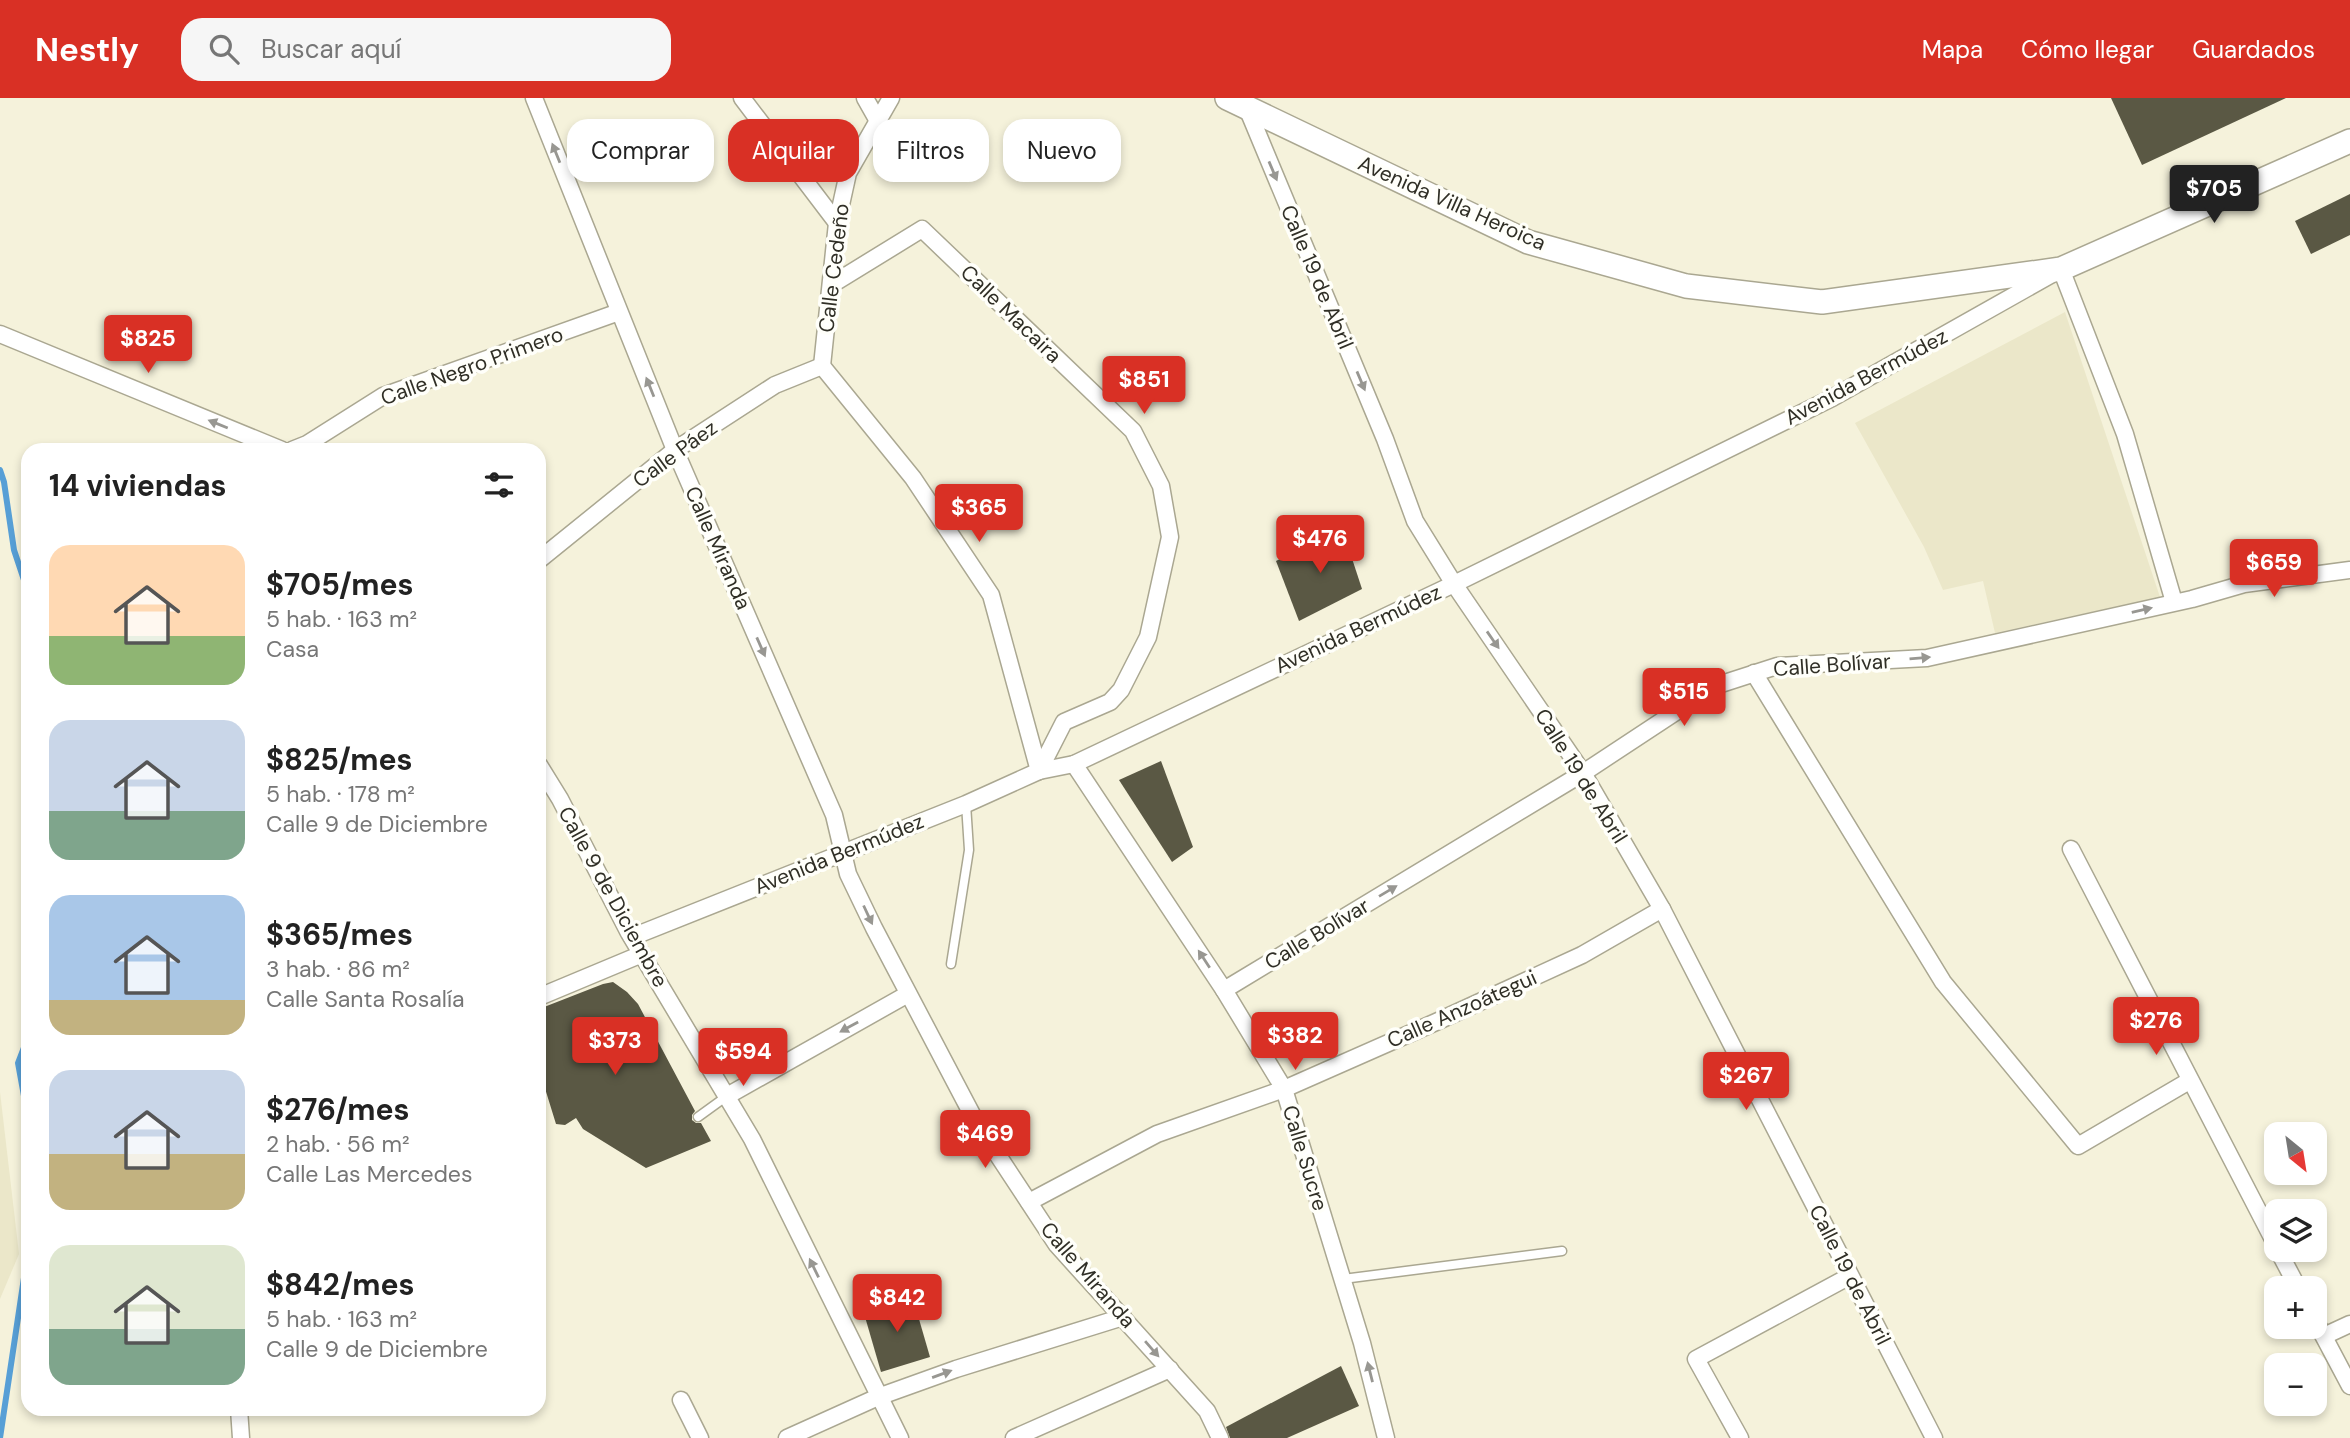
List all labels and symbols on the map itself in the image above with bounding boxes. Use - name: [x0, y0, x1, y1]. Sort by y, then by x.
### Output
- one-way arrow: [550, 142, 561, 163]
- street label: Avenida Villa Heroica: [1354, 149, 1550, 257]
- one-way arrow: [1268, 161, 1279, 182]
- pin: $705: [2173, 166, 2255, 225]
- street label: Calle 19 de Abril: [1274, 201, 1360, 353]
- street label: Calle Cedeño: [812, 202, 856, 334]
- street label: Calle Macaira: [954, 259, 1068, 369]
- pin: $825: [107, 316, 189, 375]
- street label: Calle Negro Primero: [377, 320, 567, 412]
- street label: Avenida Bermúdez: [1780, 322, 1952, 432]
- pin: $851: [1103, 356, 1185, 416]
- one-way arrow: [1355, 371, 1367, 391]
- one-way arrow: [644, 376, 655, 397]
- street label: Calle Páez: [627, 414, 723, 494]
- one-way arrow: [208, 418, 229, 429]
- street label: Calle Miranda: [678, 482, 758, 614]
- pin: $365: [938, 484, 1020, 544]
- pin: $476: [1279, 516, 1361, 575]
- pin: $659: [2233, 540, 2315, 599]
- street label: Avenida Bermúdez: [1270, 578, 1446, 680]
- one-way arrow: [2131, 604, 2153, 615]
- one-way arrow: [1486, 631, 1500, 649]
- one-way arrow: [755, 637, 767, 657]
- street label: Calle Bolívar: [1772, 647, 1892, 683]
- one-way arrow: [1909, 652, 1931, 663]
- pin: $515: [1643, 668, 1725, 728]
- street label: Calle 19 de Abril: [1528, 703, 1634, 849]
- street label: Calle 9 de Diciembre: [552, 802, 674, 992]
- street label: Avenida Bermúdez: [750, 807, 928, 901]
- one-way arrow: [1378, 885, 1397, 897]
- street label: Calle Bolívar: [1259, 892, 1375, 976]
- one-way arrow: [862, 905, 873, 925]
- one-way arrow: [1198, 949, 1211, 969]
- street label: Calle Anzoátegui: [1383, 963, 1541, 1055]
- pin: $276: [2115, 998, 2197, 1057]
- pin: $382: [1254, 1012, 1336, 1072]
- pin: $373: [574, 1018, 656, 1077]
- one-way arrow: [839, 1021, 859, 1033]
- pin: $594: [702, 1028, 784, 1088]
- pin: $267: [1705, 1052, 1787, 1112]
- street label: Calle Sucre: [1276, 1102, 1334, 1214]
- pin: $469: [944, 1110, 1026, 1170]
- north arrow: [2264, 1122, 2328, 1185]
- street label: Calle 19 de Abril: [1803, 1200, 1897, 1350]
- street label: Calle Miranda: [1034, 1216, 1142, 1334]
- one-way arrow: [808, 1258, 820, 1278]
- pin: $842: [856, 1274, 938, 1334]
- one-way arrow: [1144, 1340, 1159, 1357]
- one-way arrow: [1364, 1361, 1375, 1383]
- one-way arrow: [931, 1368, 952, 1379]

